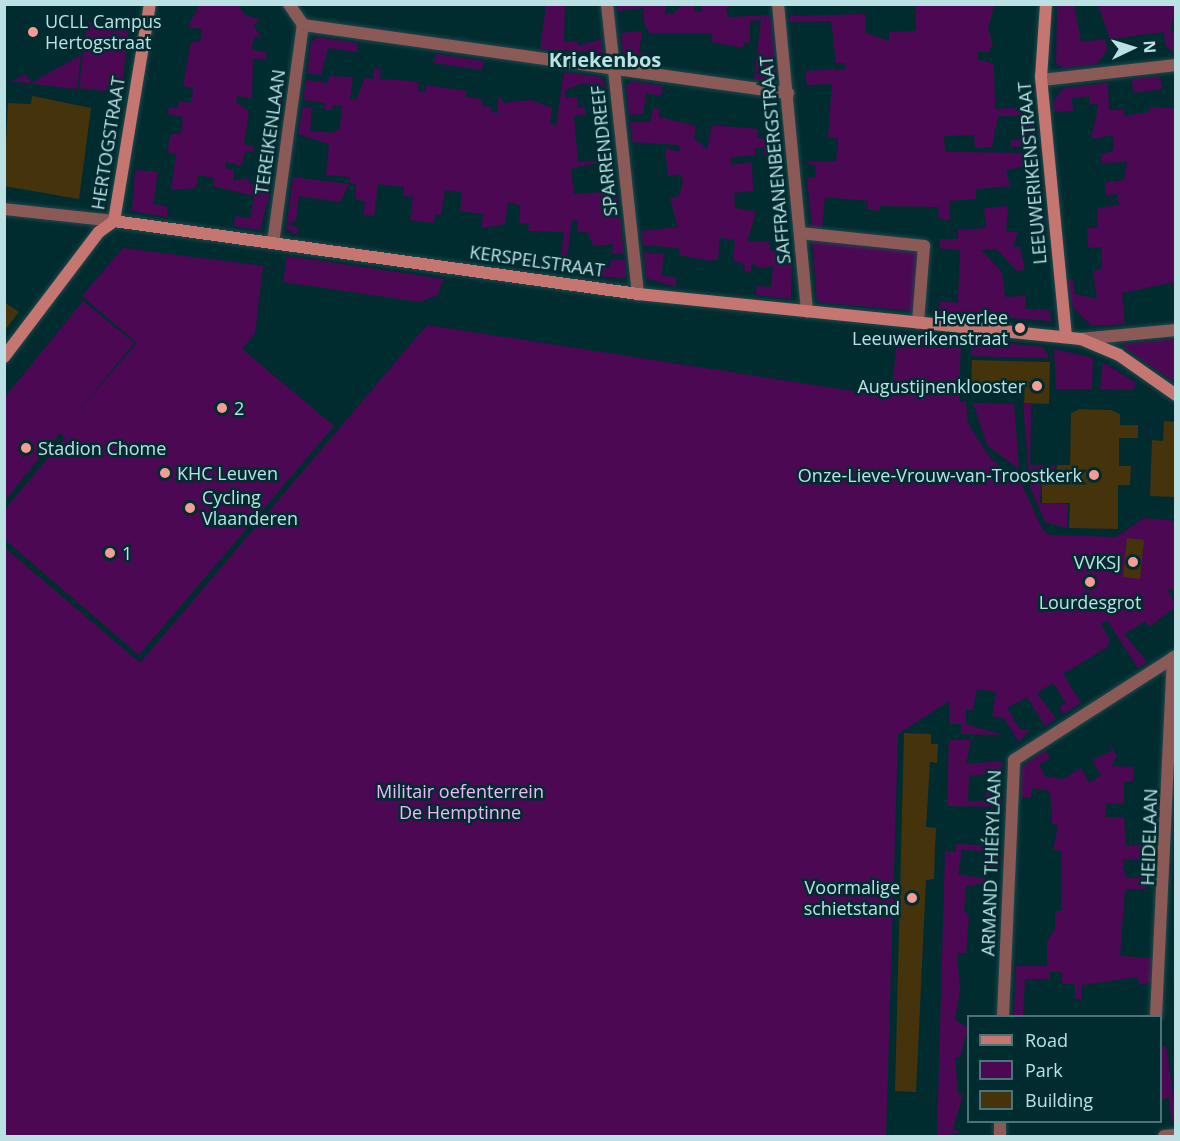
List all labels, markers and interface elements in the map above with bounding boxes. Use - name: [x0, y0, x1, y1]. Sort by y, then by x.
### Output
- place label: UCLL Campus Hertogstraat: [45, 11, 162, 54]
- north arrow: [1102, 18, 1162, 78]
- marker: UCLL Campus Hertogstraat: [26, 25, 40, 39]
- text: N: [1139, 39, 1161, 54]
- district label: Kriekenbos: [549, 47, 661, 71]
- street label: SAFFRANENBERGSTRAAT: [755, 55, 795, 265]
- street label: TEREIKENLAAN: [251, 68, 289, 196]
- street label: HERTOGSTRAAT: [87, 75, 129, 211]
- street label: LEEUWERIKENSTRAAT: [1013, 81, 1051, 265]
- street label: SPARRENDREEF: [586, 85, 622, 217]
- street label: KERSPELSTRAAT: [468, 241, 606, 281]
- place label: Heverlee Leeuwerikenstraat: [852, 307, 1008, 350]
- marker: Heverlee Leeuwerikenstraat: [1013, 321, 1027, 335]
- place label: Augustijnenklooster: [857, 375, 1025, 397]
- marker: Augustijnenklooster: [1030, 379, 1044, 393]
- place label: 2: [234, 397, 244, 419]
- marker: 2: [215, 401, 229, 415]
- place label: Stadion Chome: [38, 437, 166, 459]
- marker: Stadion Chome: [19, 441, 33, 455]
- place label: KHC Leuven: [177, 462, 278, 484]
- place label: Onze-Lieve-Vrouw-van-Troostkerk: [798, 464, 1082, 486]
- marker: KHC Leuven: [158, 466, 172, 480]
- marker: Onze-Lieve-Vrouw-van-Troostkerk: [1087, 468, 1101, 482]
- place label: Cycling Vlaanderen: [202, 487, 298, 530]
- marker: Cycling Vlaanderen: [183, 501, 197, 515]
- place label: 1: [122, 542, 132, 564]
- marker: 1: [103, 546, 117, 560]
- place label: VVKSJ: [1074, 551, 1121, 573]
- marker: VVKSJ: [1126, 555, 1140, 569]
- marker: Lourdesgrot: [1083, 575, 1097, 589]
- place label: Lourdesgrot: [1039, 591, 1141, 613]
- street label: ARMAND THIÉRYLAAN: [977, 769, 1005, 957]
- park label: Militair oefenterrein De Hemptinne: [376, 781, 544, 824]
- street label: HEIDELAAN: [1137, 788, 1161, 886]
- place label: Voormalige schietstand: [804, 877, 900, 920]
- marker: Voormalige schietstand: [905, 891, 919, 905]
- legend: [967, 1015, 1162, 1123]
- text: Road: [1025, 1028, 1068, 1052]
- text: Park: [1025, 1058, 1063, 1082]
- text: Building: [1025, 1088, 1093, 1112]

